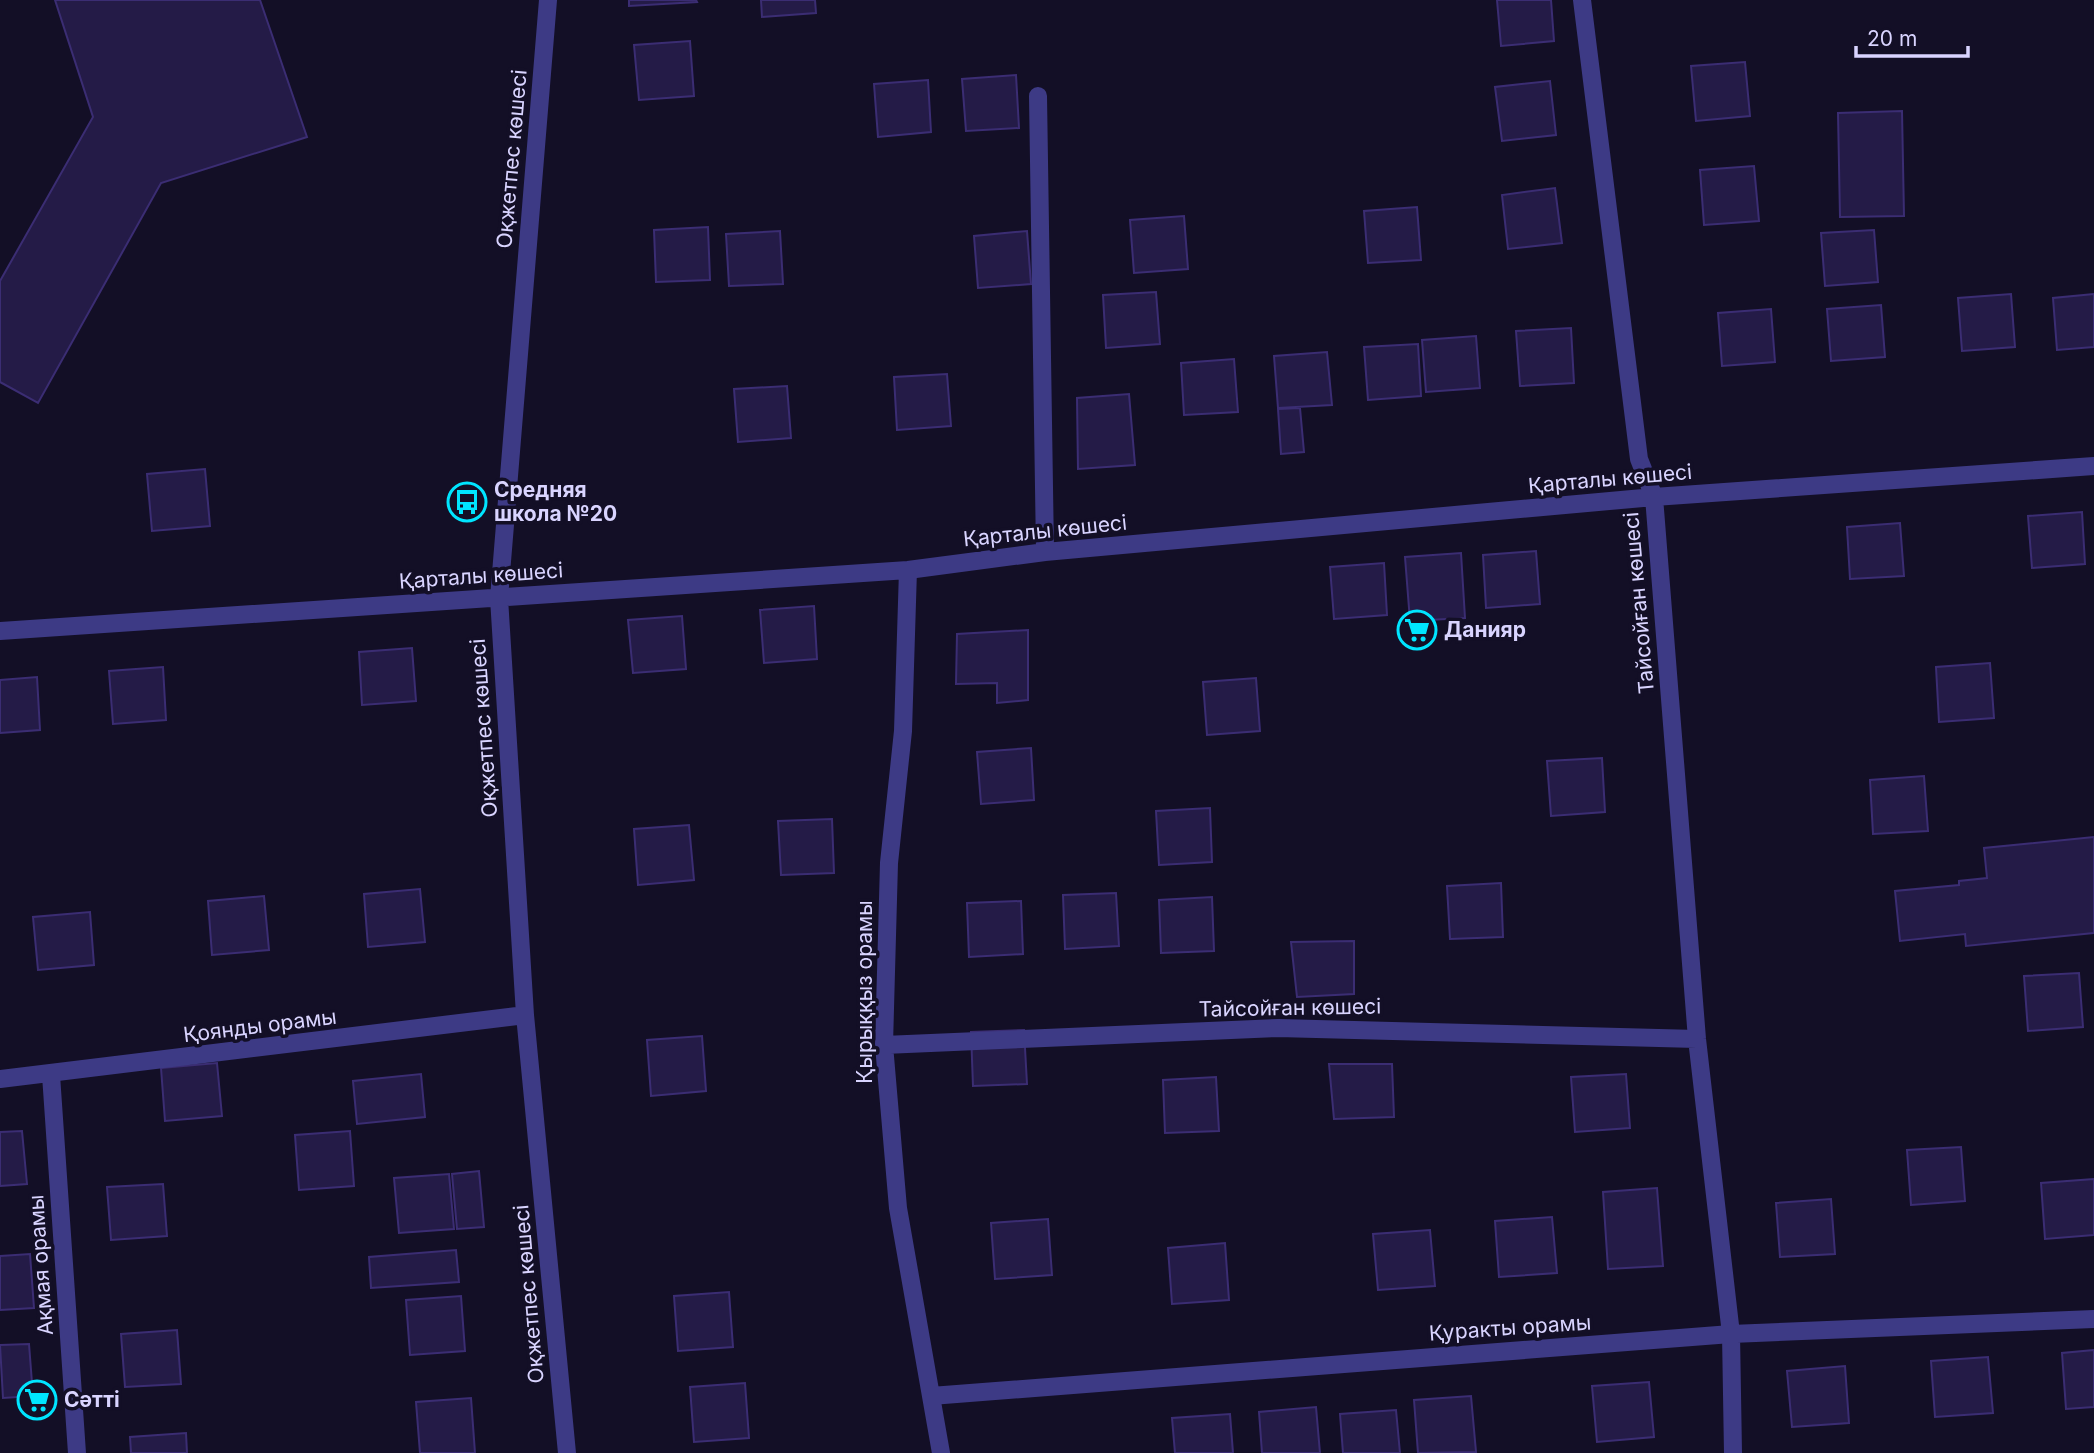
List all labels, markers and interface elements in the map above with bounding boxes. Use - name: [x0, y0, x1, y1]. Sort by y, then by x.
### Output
- scale bar: [1856, 14, 1968, 58]
- text: 20 m: [1867, 26, 1917, 51]
- street label: Оқжетпес көшесі: [491, 69, 532, 249]
- street label: Қарталы көшесі: [1527, 459, 1693, 498]
- place label: Средняя школа №20: [494, 477, 617, 526]
- bus stop icon: Средняя школа №20: [446, 481, 488, 523]
- street label: Қарталы көшесі: [962, 509, 1128, 552]
- street label: Тайсойған көшесі: [1618, 511, 1659, 695]
- street label: Қарталы көшесі: [398, 557, 564, 594]
- supermarket icon: Данияр: [1396, 609, 1438, 651]
- place label: Данияр: [1444, 617, 1526, 642]
- street label: Оқжетпес көшесі: [465, 638, 502, 818]
- street label: Қырыққыз орамы: [852, 900, 877, 1084]
- street label: Тайсойған көшесі: [1198, 993, 1382, 1022]
- street label: Қоянды орамы: [182, 1004, 338, 1047]
- street label: Ақмая орамы: [23, 1194, 58, 1336]
- street label: Оқжетпес көшесі: [508, 1204, 549, 1384]
- street label: Қуракты орамы: [1428, 1309, 1592, 1346]
- supermarket icon: Сәттi: [16, 1379, 58, 1421]
- place label: Сәттi: [64, 1387, 120, 1412]

